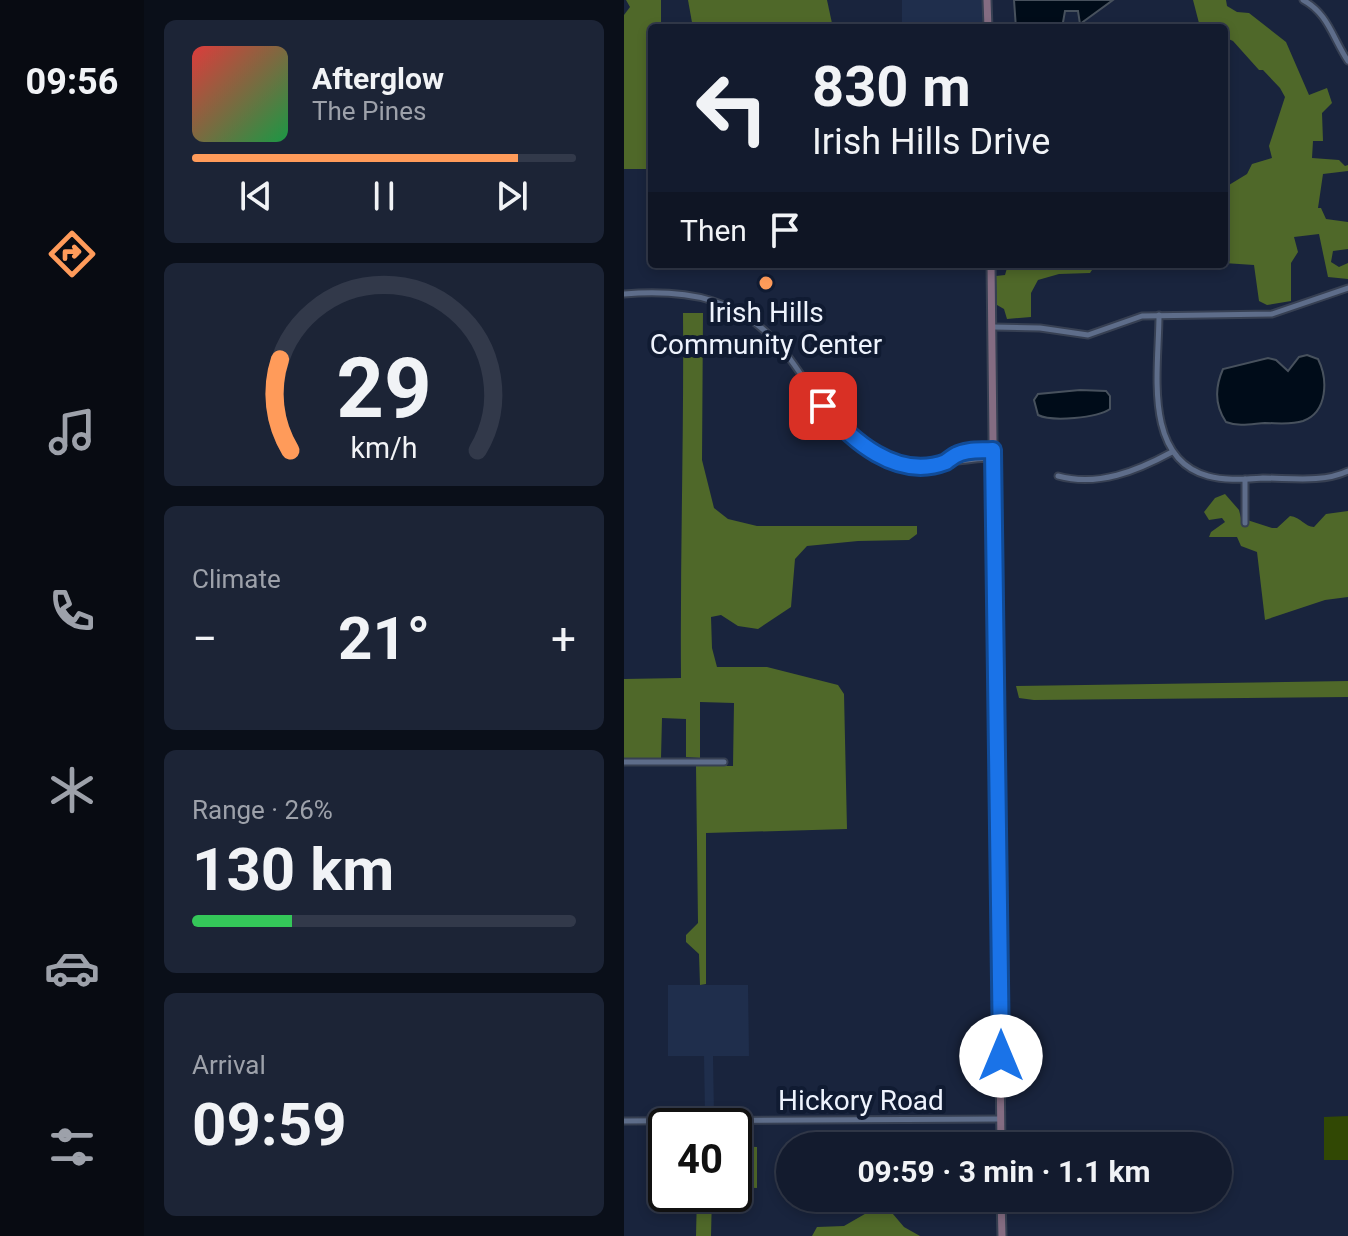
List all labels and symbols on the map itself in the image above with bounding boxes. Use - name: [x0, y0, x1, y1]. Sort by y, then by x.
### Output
- marker: Irish Hills Community Center: [757, 274, 775, 292]
- place label: Irish Hills Community Center: [650, 296, 883, 361]
- pin: [789, 372, 857, 440]
- position arrow: [959, 1014, 1043, 1098]
- street label: Hickory Road: [778, 1084, 944, 1117]
- speed limit sign: 40: [648, 1108, 752, 1212]

